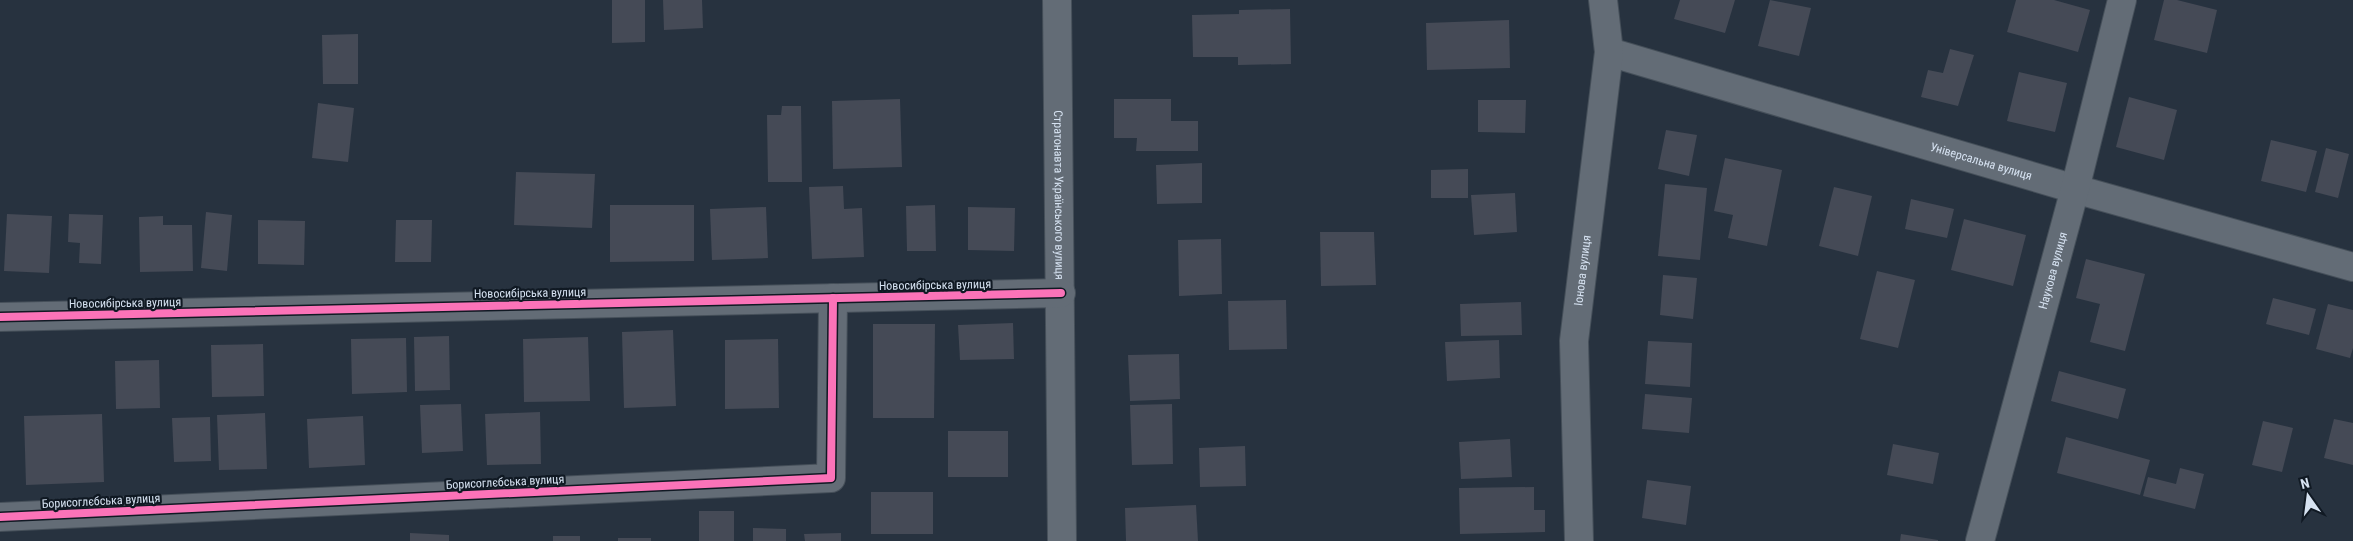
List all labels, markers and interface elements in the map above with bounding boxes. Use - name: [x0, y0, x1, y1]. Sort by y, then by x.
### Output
- street label: Стратонавта Українського вулиця: [1051, 110, 1067, 280]
- street label: Універсальна вулиця: [1929, 140, 2034, 183]
- street label: Наукова вулиця: [2036, 230, 2070, 311]
- street label: Іонова вулиця: [1571, 235, 1594, 307]
- street label: Новосибірська вулиця: [879, 277, 991, 293]
- street label: Новосибірська вулиця: [474, 285, 586, 301]
- street label: Новосибірська вулиця: [69, 295, 181, 311]
- north arrow: [2283, 471, 2333, 521]
- street label: Борисоглєбська вулиця: [445, 472, 565, 492]
- text: N: [2299, 475, 2311, 492]
- street label: Борисоглєбська вулиця: [41, 491, 161, 511]

